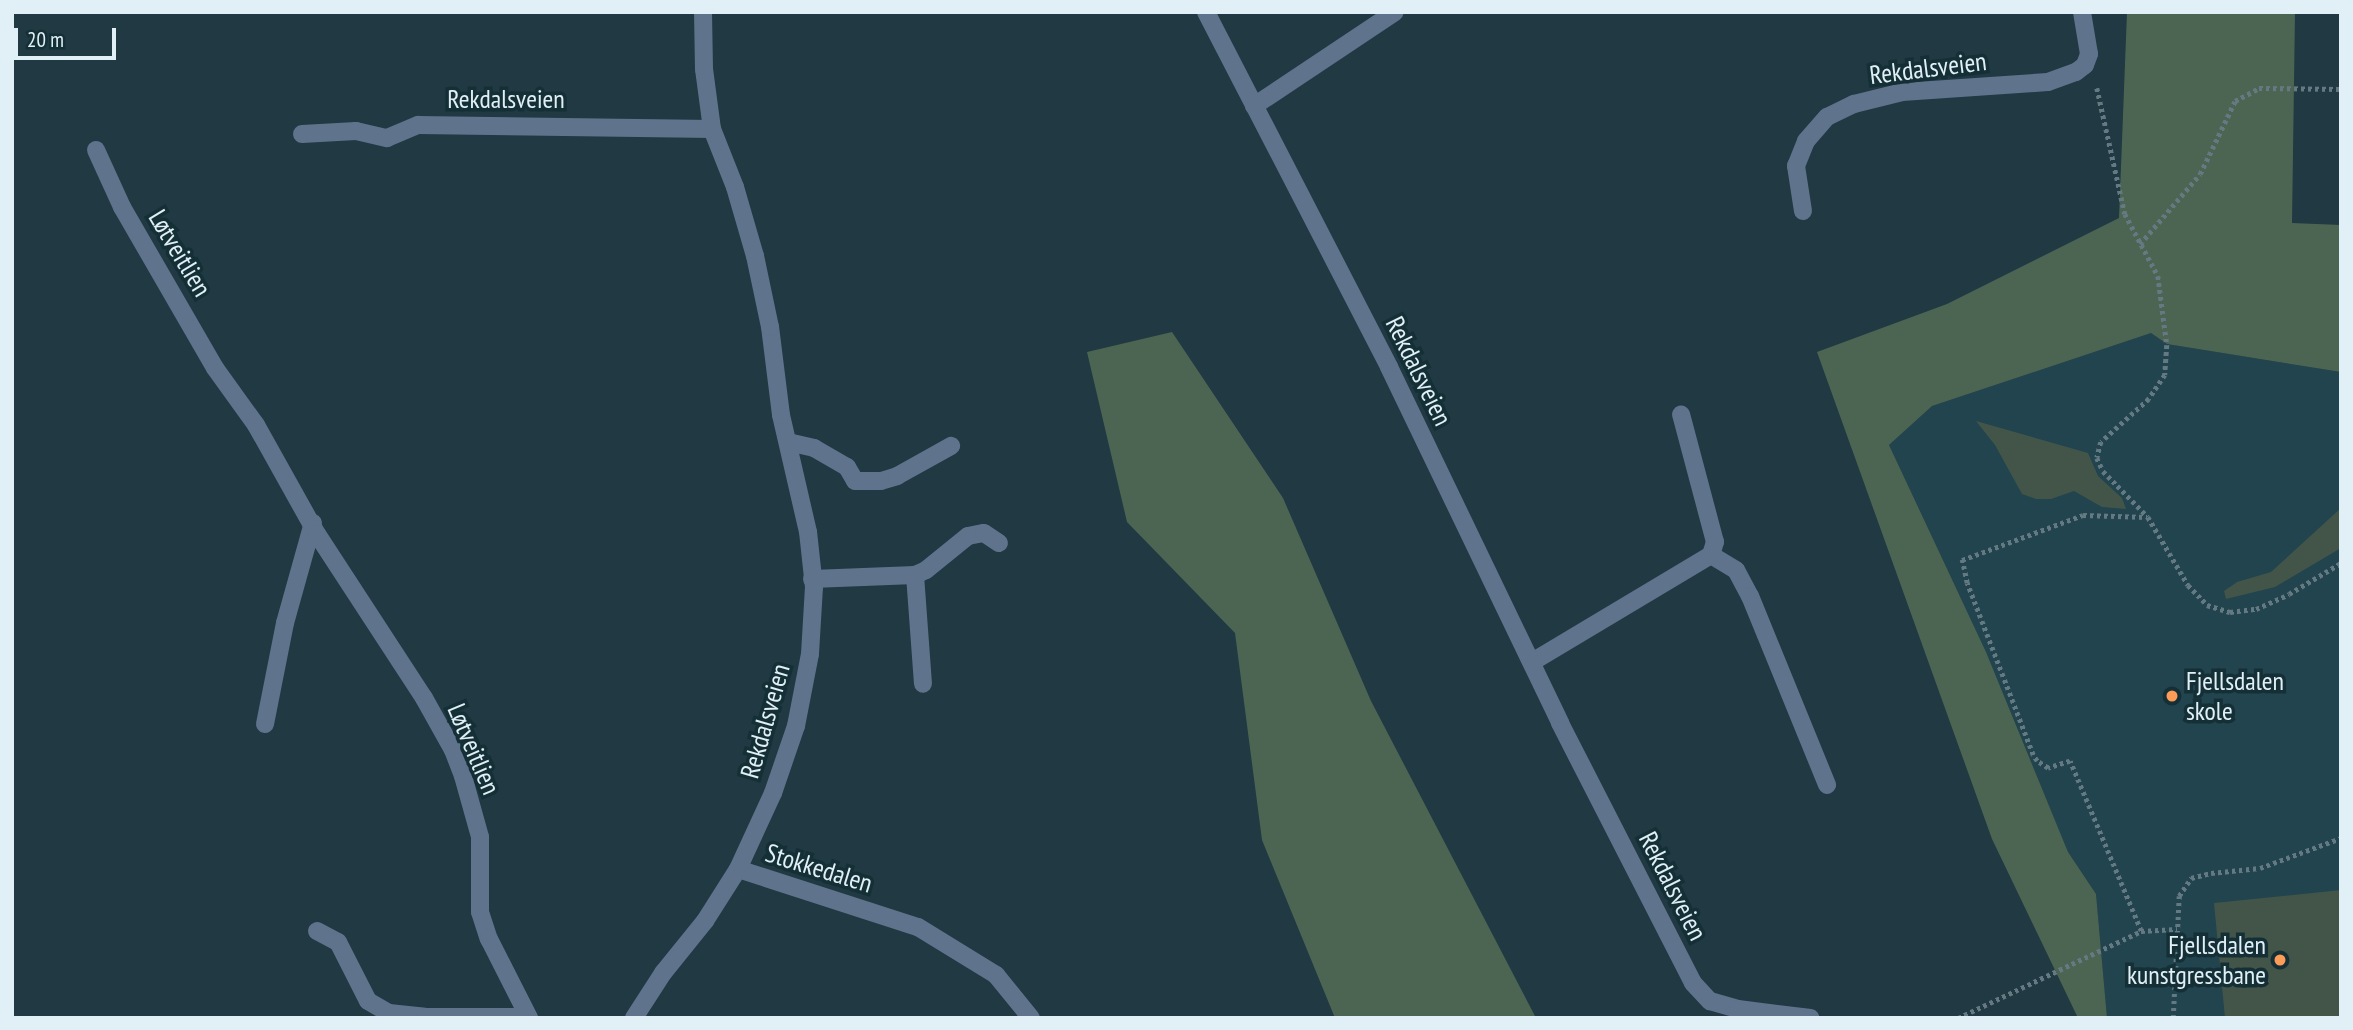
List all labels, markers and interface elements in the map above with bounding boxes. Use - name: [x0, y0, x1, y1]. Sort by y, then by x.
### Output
- scale bar: [18, 14, 119, 58]
- text: 20 m: [27, 26, 64, 53]
- street label: Rekdalsveien: [1868, 45, 1988, 91]
- street label: Rekdalsveien: [447, 83, 565, 115]
- street label: Løtveitlien: [142, 204, 218, 302]
- street label: Rekdalsveien: [1379, 311, 1459, 431]
- street label: Rekdalsveien: [734, 660, 796, 782]
- place label: Fjellsdalen skole: [2186, 665, 2284, 726]
- marker: Fjellsdalen skole: [2164, 688, 2180, 704]
- street label: Løtveitlien: [441, 699, 507, 799]
- street label: Rekdalsveien: [1632, 827, 1714, 945]
- street label: Stokkedalen: [762, 837, 876, 899]
- place label: Fjellsdalen kunstgressbane: [2127, 929, 2266, 990]
- marker: Fjellsdalen kunstgressbane: [2272, 952, 2288, 968]

